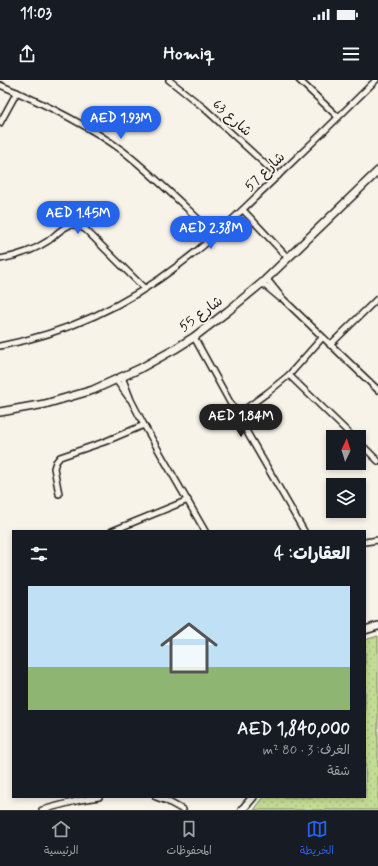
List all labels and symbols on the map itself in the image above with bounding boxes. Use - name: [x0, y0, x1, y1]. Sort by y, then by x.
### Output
- street label: شارع 63: [208, 96, 256, 140]
- pin: AED 1.93M: [75, 106, 167, 140]
- street label: شارع 57: [241, 148, 289, 196]
- pin: AED 1.45M: [32, 201, 124, 235]
- pin: AED 2.38M: [165, 216, 257, 250]
- street label: شارع 55: [176, 292, 226, 336]
- pin: AED 1.84M: [195, 404, 287, 438]
- north arrow: [326, 430, 366, 470]

